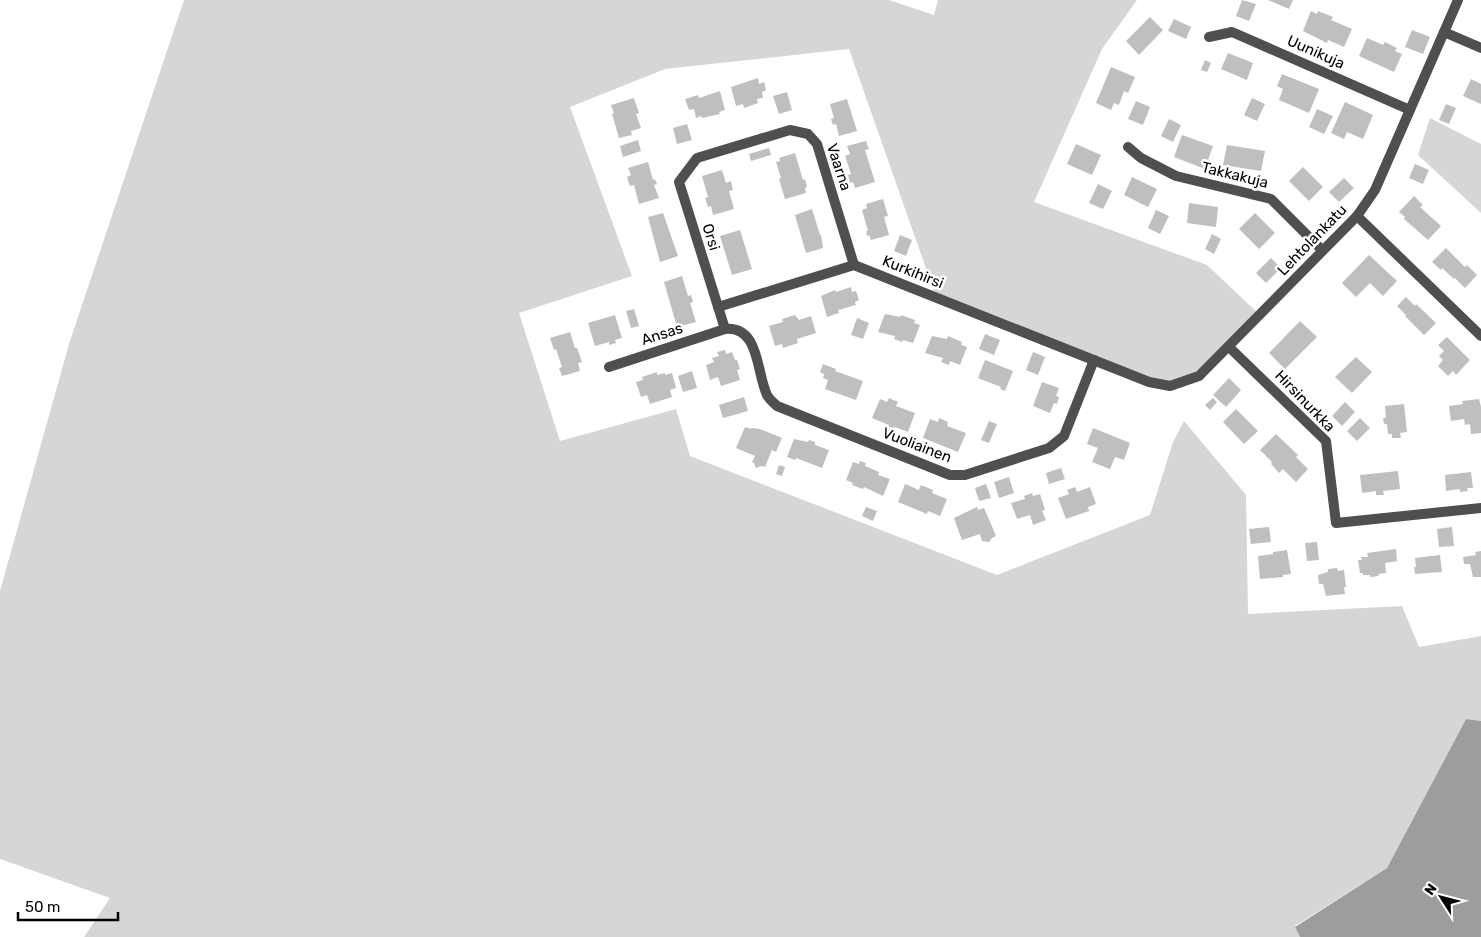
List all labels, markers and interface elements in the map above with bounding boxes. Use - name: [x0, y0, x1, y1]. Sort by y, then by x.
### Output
- street label: Uunikuja: [1284, 31, 1348, 73]
- street label: Vaarna: [823, 141, 855, 193]
- street label: Takkakuja: [1200, 158, 1270, 192]
- street label: Lehtolankatu: [1274, 201, 1350, 279]
- street label: Orsi: [698, 221, 724, 253]
- street label: Kurkihirsi: [880, 252, 946, 292]
- street label: Ansas: [639, 319, 685, 349]
- street label: Hirsinurkka: [1271, 366, 1339, 436]
- street label: Vuoliainen: [880, 424, 954, 466]
- north arrow: [1416, 872, 1466, 922]
- text: N: [1421, 881, 1441, 899]
- scale bar: [18, 890, 118, 922]
- text: 50 m: [25, 898, 60, 916]

